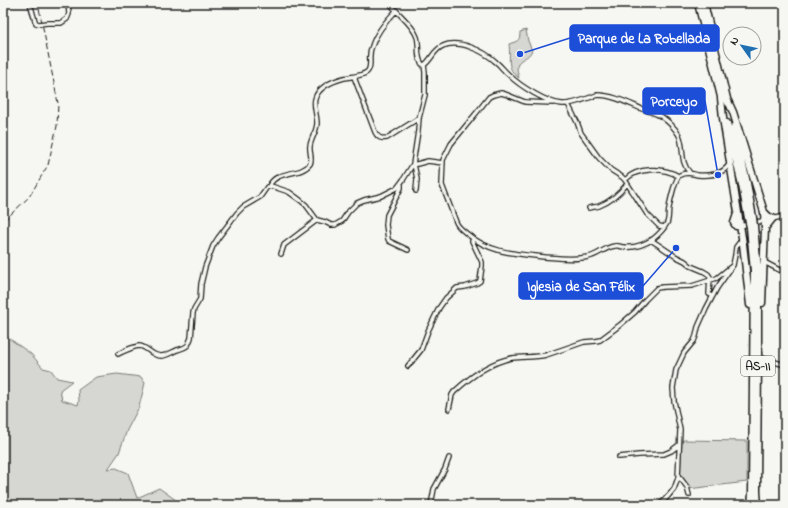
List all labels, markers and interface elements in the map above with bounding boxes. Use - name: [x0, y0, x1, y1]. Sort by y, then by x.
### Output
- callout: Parque de La Robellada: [570, 25, 719, 51]
- north arrow: [722, 26, 762, 66]
- text: Parque de La Robellada: [578, 29, 711, 50]
- text: N: [726, 34, 743, 49]
- callout: Porceyo: [643, 88, 705, 114]
- text: Porceyo: [651, 92, 697, 115]
- callout: Iglesia de San Félix: [519, 273, 643, 299]
- text: Iglesia de San Félix: [527, 277, 636, 300]
- road number: AS-II: [741, 356, 775, 376]

